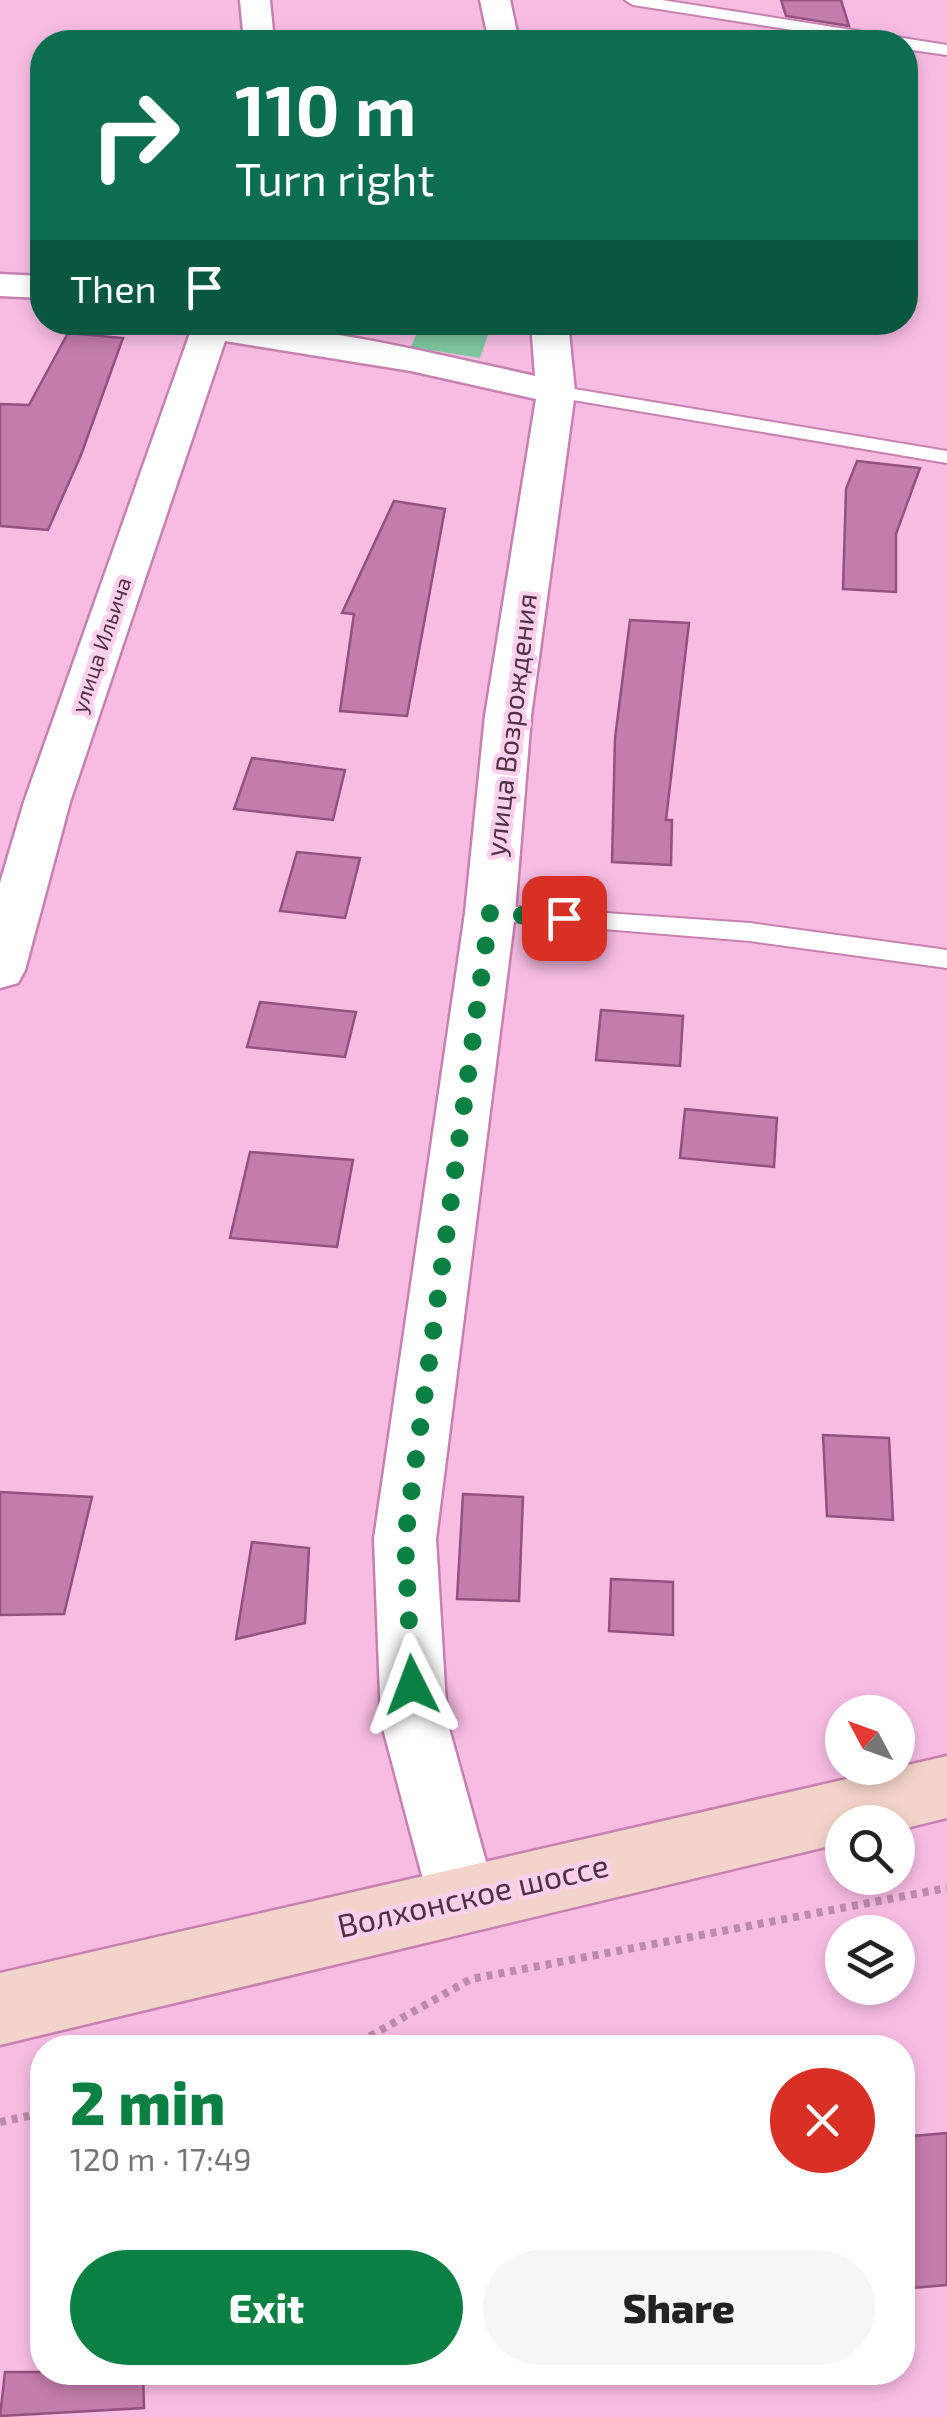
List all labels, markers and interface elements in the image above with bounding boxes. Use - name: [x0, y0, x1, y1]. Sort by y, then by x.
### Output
- text: 110 m: [235, 66, 416, 150]
- icon: right: [70, 70, 200, 200]
- text: Turn right: [235, 151, 435, 205]
- icon: arrive: [177, 260, 232, 315]
- text: Then: [70, 265, 157, 311]
- street label: улица Ильича: [65, 573, 136, 716]
- street label: улица Возрождения: [477, 591, 543, 859]
- pin: [522, 876, 607, 961]
- icon: arrive: [537, 891, 592, 946]
- position arrow: [360, 1633, 464, 1737]
- north arrow: [825, 1695, 915, 1785]
- map controls: [825, 1695, 915, 2005]
- button: search: [825, 1805, 915, 1895]
- street label: Волхонское шоссе: [333, 1844, 612, 1944]
- button: layers: [825, 1915, 915, 2005]
- text: 2 min: [70, 2065, 225, 2137]
- button: close: [770, 2068, 875, 2173]
- text: 120 m · 17:49: [70, 2139, 252, 2177]
- button: Exit: [70, 2250, 463, 2365]
- button: Share: [483, 2250, 875, 2365]

